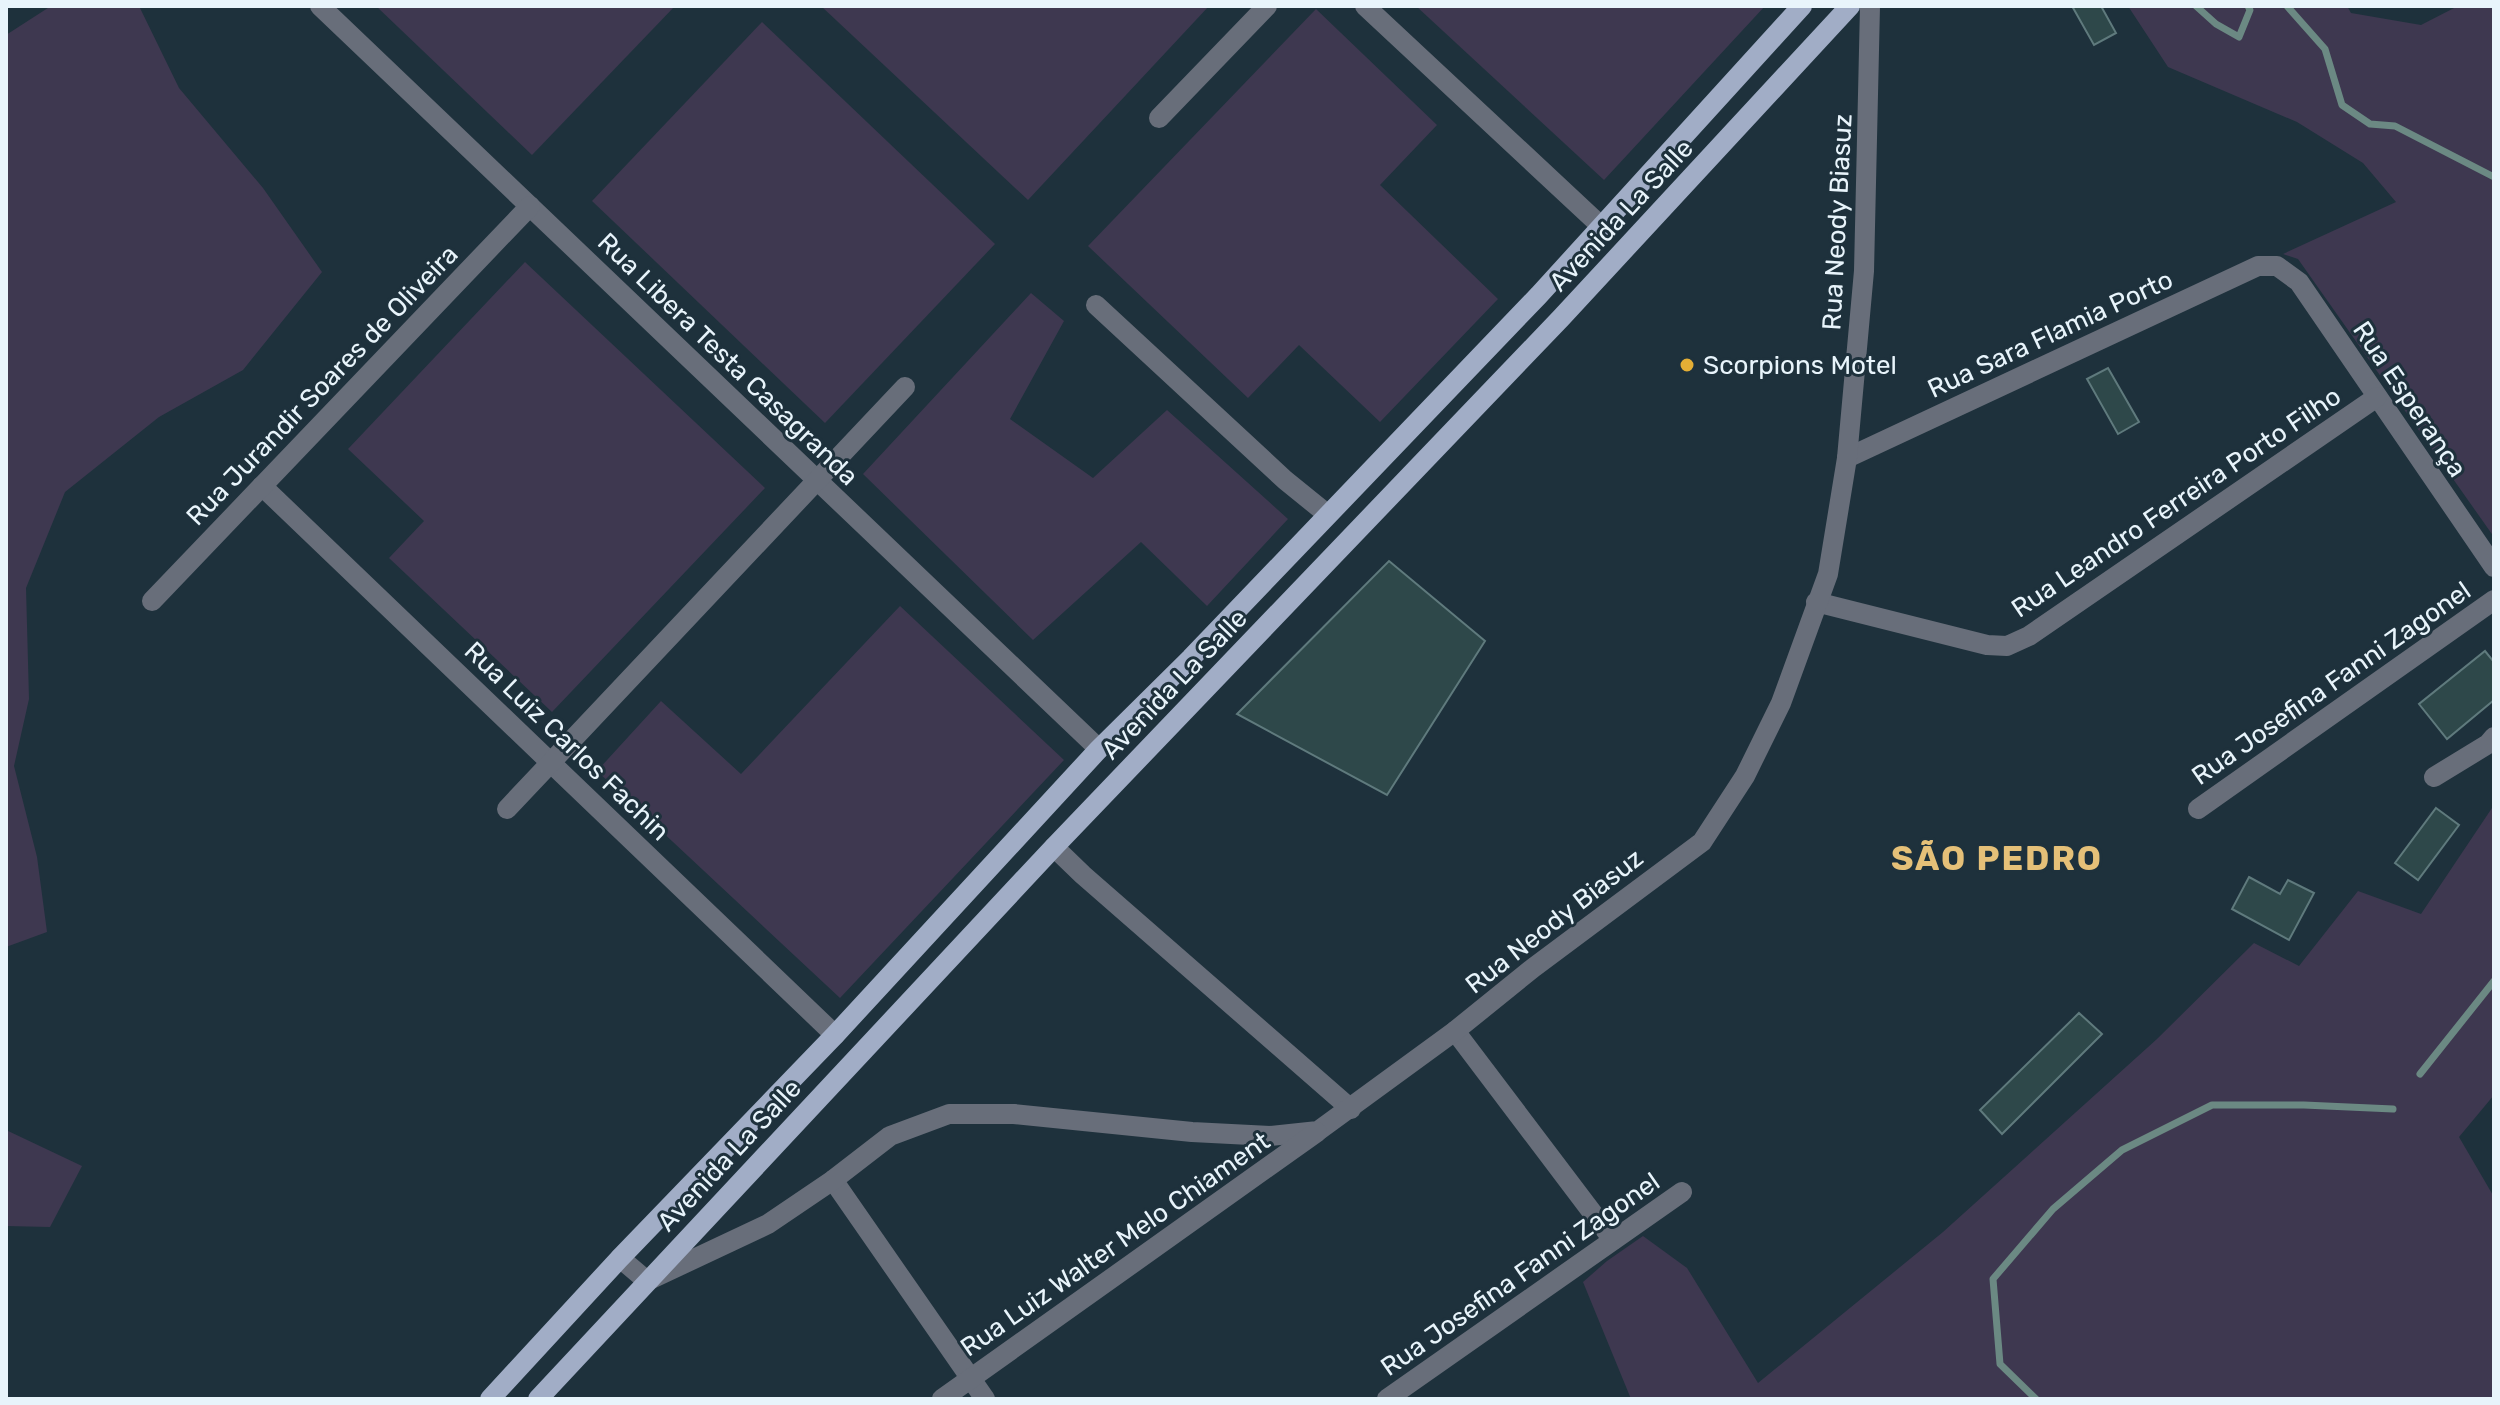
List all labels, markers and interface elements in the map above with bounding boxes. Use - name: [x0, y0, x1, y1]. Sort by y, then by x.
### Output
- street label: Rua Neody Biasuz: [1816, 113, 1859, 331]
- street label: Avenida La Salle: [1543, 133, 1700, 298]
- street label: Rua Libera Testa Casagranda: [591, 227, 864, 492]
- street label: Rua Jurandir Soares de Oliveira: [180, 239, 465, 532]
- street label: Rua Sara Flamia Porto: [1923, 264, 2178, 405]
- street label: Rua Esperança: [2346, 316, 2473, 483]
- place label: Scorpions Motel: [1703, 350, 1897, 381]
- marker: Scorpions Motel: [1678, 356, 1696, 374]
- street label: Rua Leandro Ferreira Porto Filho: [2006, 380, 2347, 624]
- street label: Rua Josefina Fanni Zagonel: [2186, 575, 2477, 792]
- street label: Avenida La Salle: [1095, 603, 1254, 766]
- street label: Rua Luiz Carlos Fachin: [458, 636, 675, 847]
- district label: SÃO PEDRO: [1891, 838, 2103, 879]
- street label: Rua Neody Biasuz: [1459, 842, 1649, 1000]
- street label: Avenida La Salle: [651, 1073, 808, 1238]
- street label: Rua Luiz Walter Melo Chiament: [955, 1126, 1276, 1363]
- street label: Rua Josefina Fanni Zagonel: [1375, 1166, 1666, 1383]

